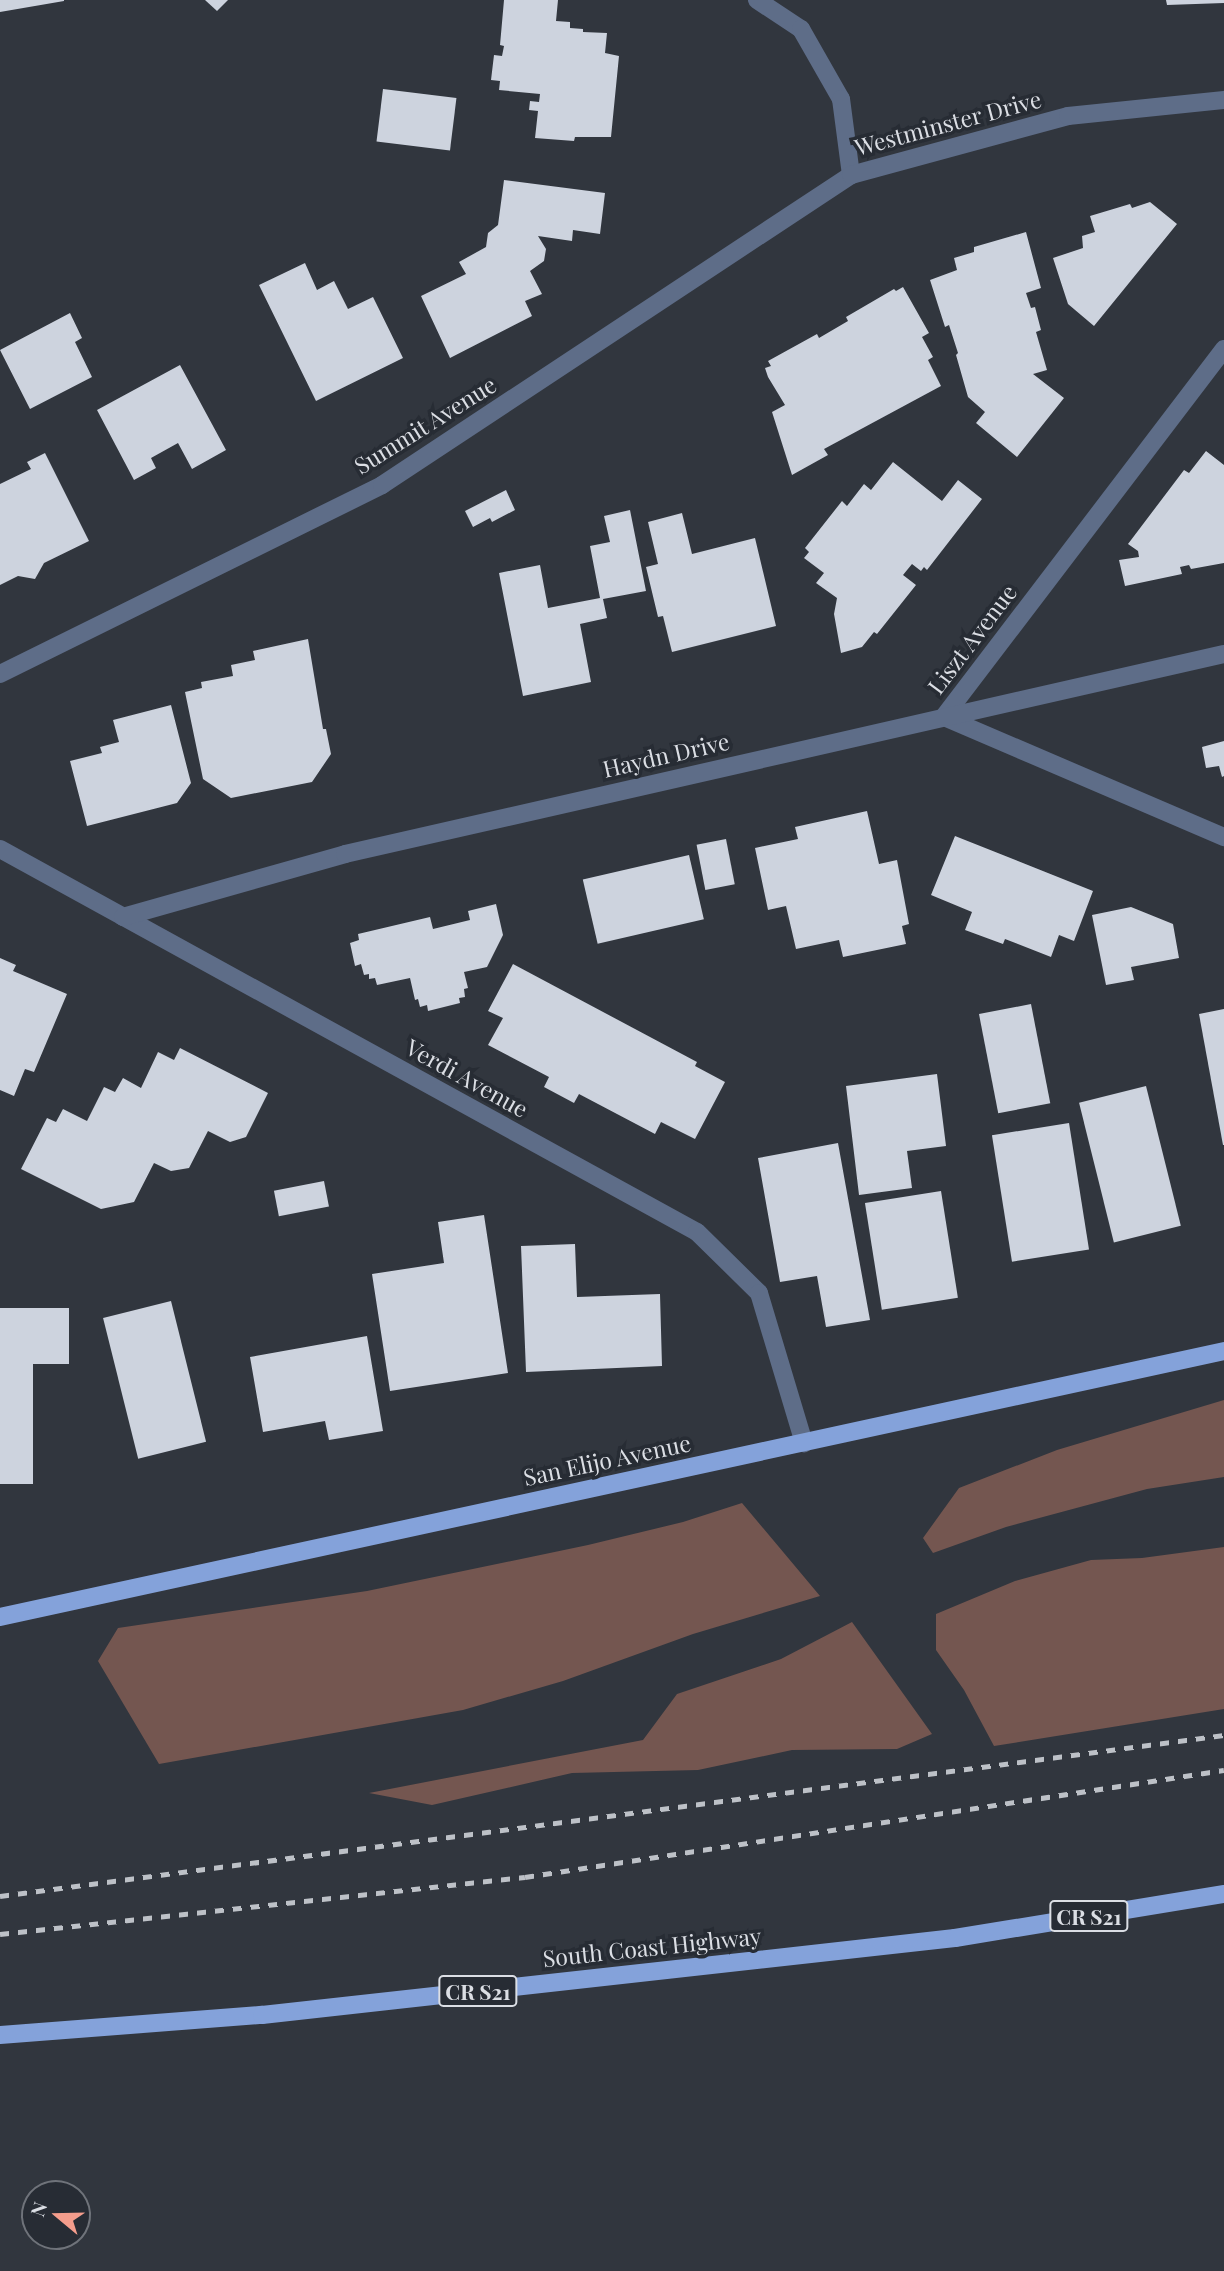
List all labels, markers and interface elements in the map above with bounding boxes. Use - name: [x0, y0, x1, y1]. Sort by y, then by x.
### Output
- street label: Westminster Drive: [851, 85, 1045, 161]
- street label: Summit Avenue: [349, 370, 501, 480]
- street label: Liszt Avenue: [921, 578, 1023, 700]
- street label: Haydn Drive: [600, 727, 732, 783]
- street label: Verdi Avenue: [401, 1033, 533, 1123]
- street label: San Elijo Avenue: [520, 1429, 694, 1491]
- road number: CR S21: [1049, 1898, 1129, 1934]
- street label: South Coast Highway: [541, 1922, 763, 1972]
- road number: CR S21: [438, 1974, 518, 2008]
- north arrow: [21, 2180, 91, 2250]
- text: N: [24, 2198, 53, 2220]

